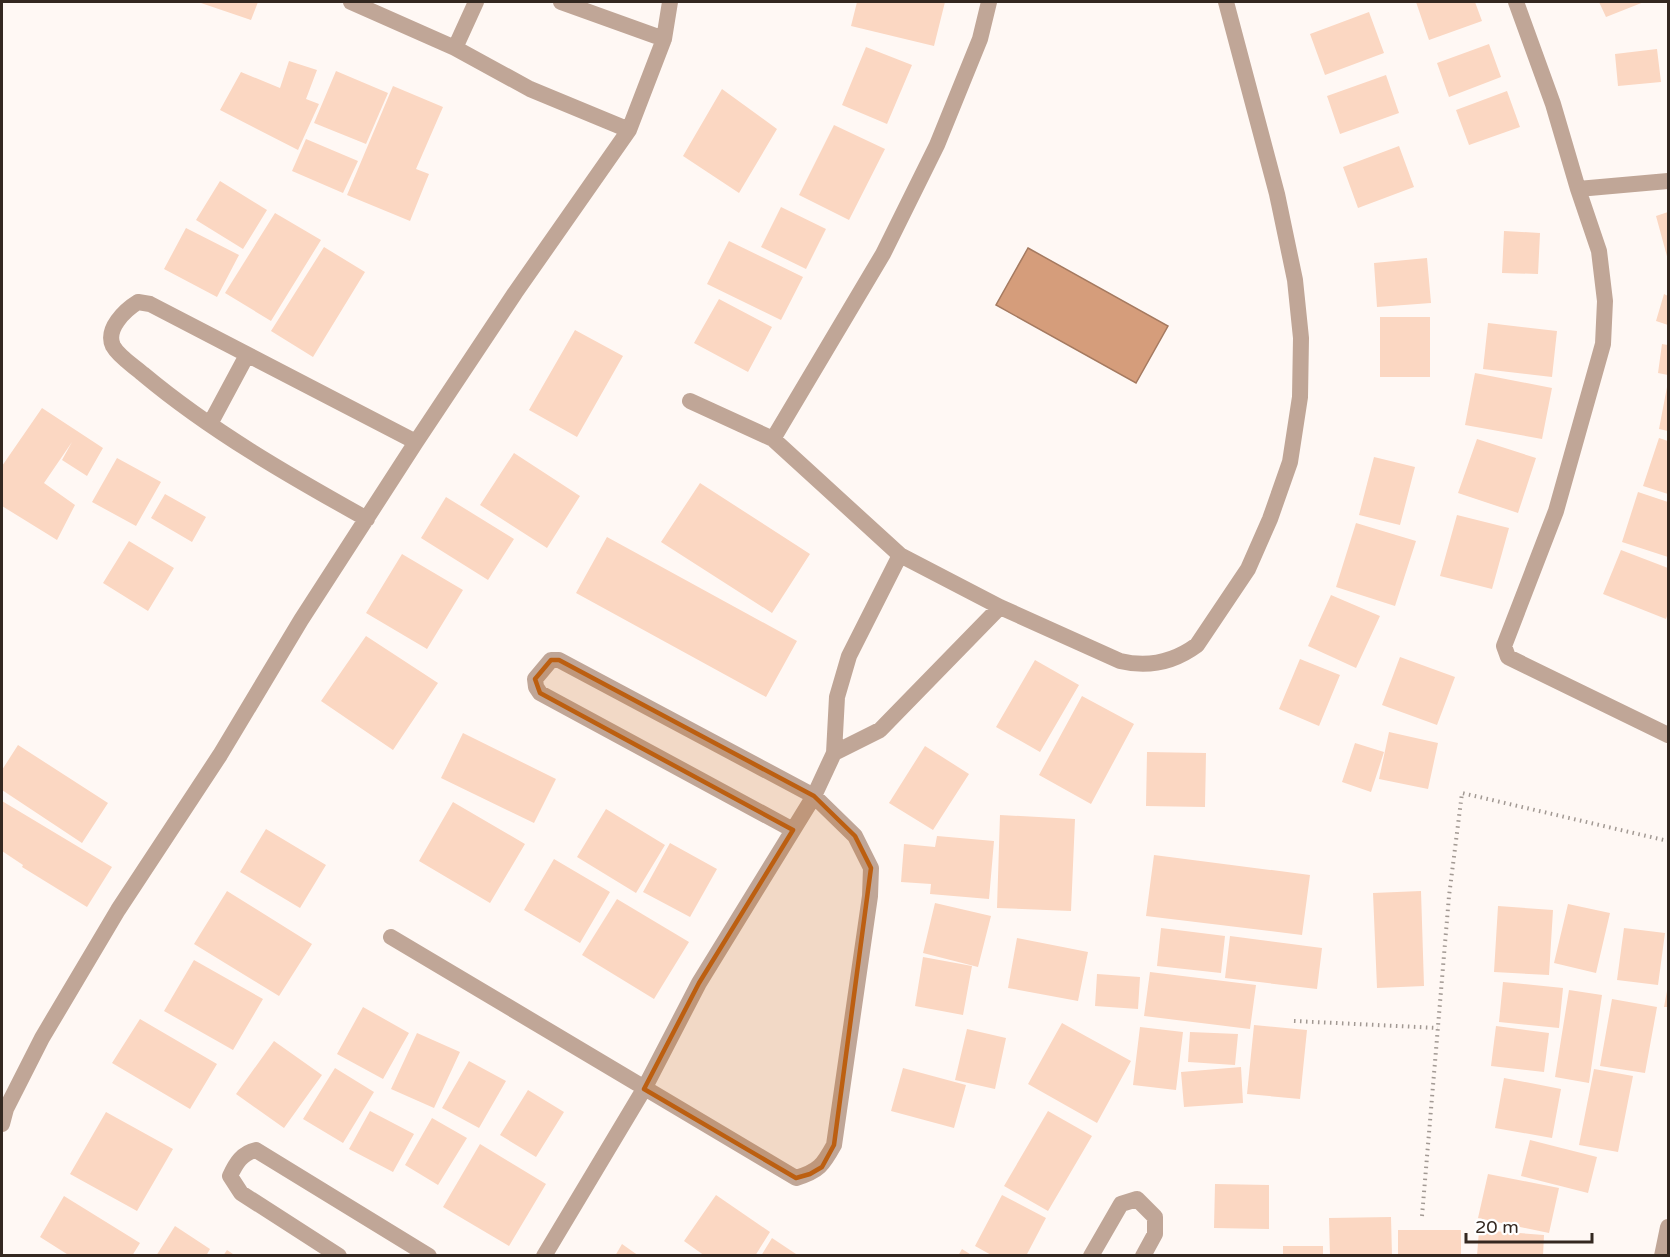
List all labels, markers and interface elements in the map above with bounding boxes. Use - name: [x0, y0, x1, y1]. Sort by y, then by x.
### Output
- scale bar: [1466, 1206, 1592, 1244]
- text: 20 m: [1475, 1216, 1519, 1238]

